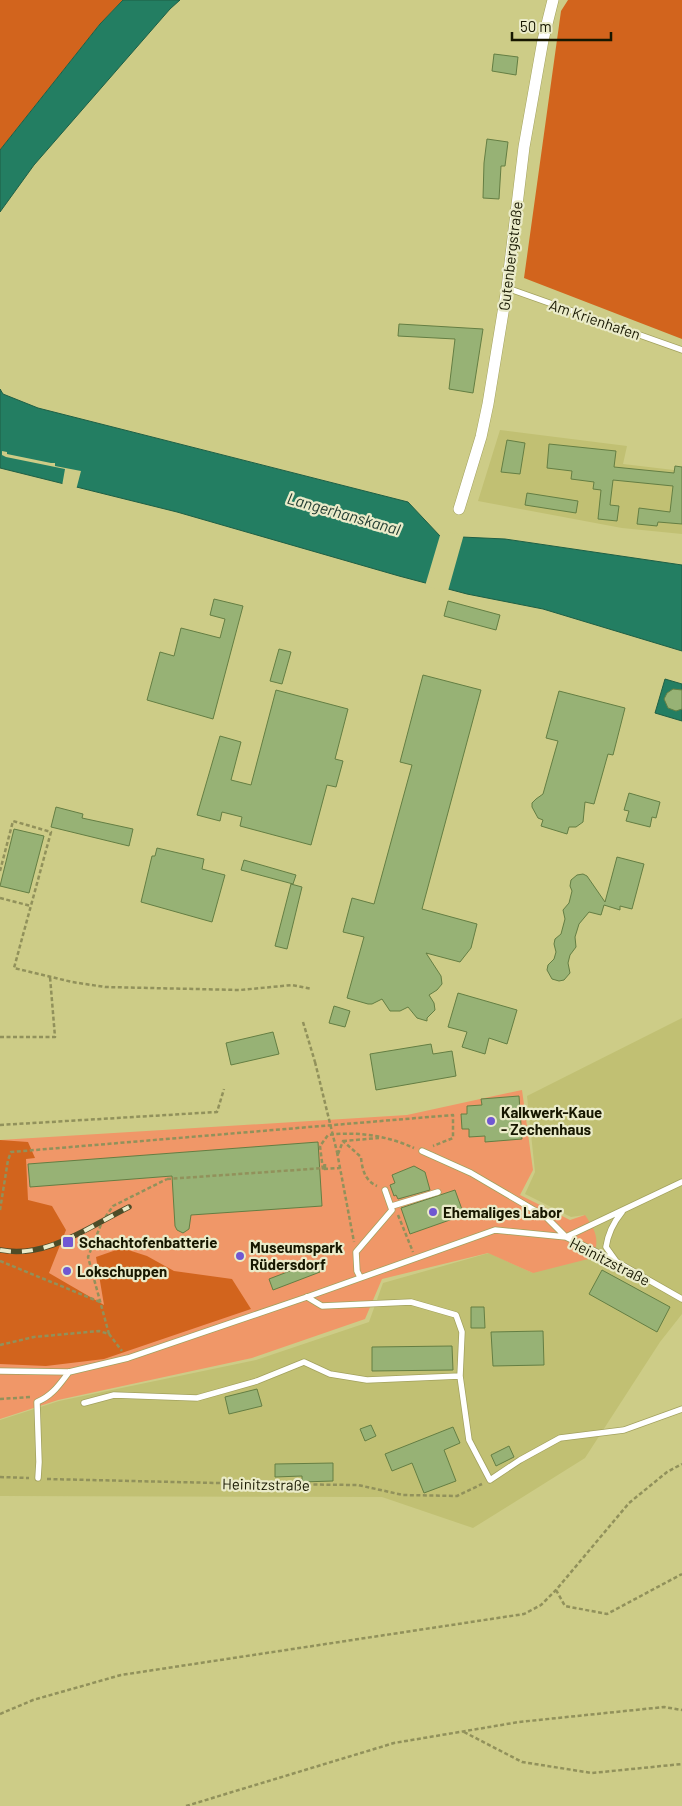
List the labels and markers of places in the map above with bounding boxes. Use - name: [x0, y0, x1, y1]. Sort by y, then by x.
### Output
- place label: Kalkwerk-Kaue - Zechenhaus: [501, 1103, 602, 1138]
- marker: Kalkwerk-Kaue - Zechenhaus: [485, 1115, 497, 1127]
- place label: Ehemaliges Labor: [443, 1203, 562, 1221]
- marker: Ehemaliges Labor: [427, 1206, 439, 1218]
- place label: Schachtofenbatterie: [79, 1233, 217, 1251]
- marker: Schachtofenbatterie: [61, 1235, 75, 1249]
- place label: Museumspark Rüdersdorf: [250, 1238, 343, 1273]
- marker: Museumspark Rüdersdorf: [234, 1250, 246, 1262]
- place label: Lokschuppen: [77, 1262, 167, 1280]
- marker: Lokschuppen: [61, 1265, 73, 1277]

